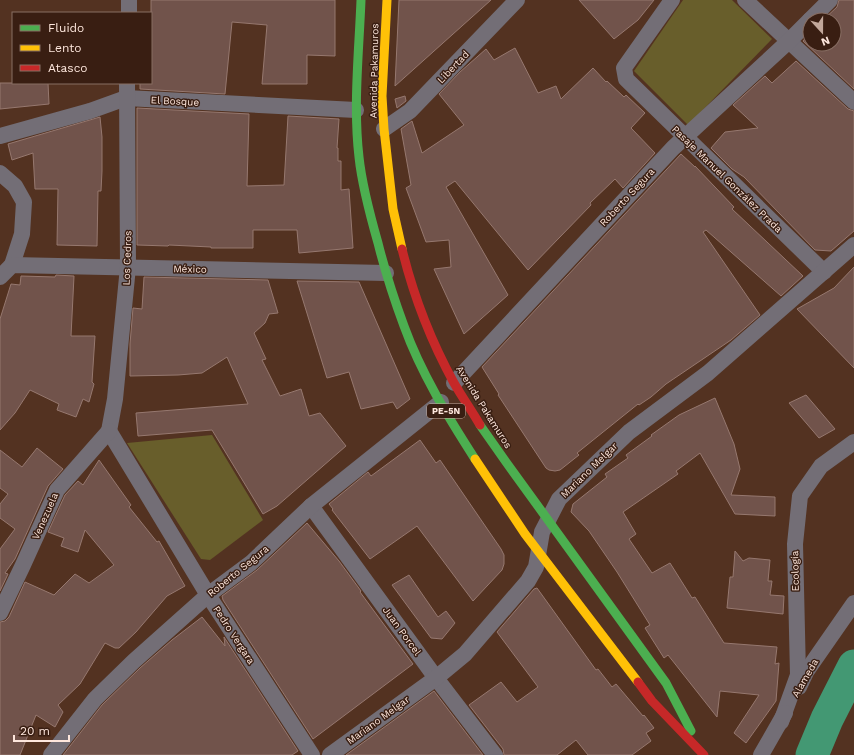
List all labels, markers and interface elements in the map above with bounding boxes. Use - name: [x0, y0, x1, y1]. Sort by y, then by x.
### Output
- legend: [12, 12, 152, 84]
- north arrow: [802, 12, 842, 52]
- text: Fluido: [48, 21, 84, 35]
- street label: Avenida Pakamuros: [368, 23, 380, 119]
- text: N: [819, 33, 832, 48]
- text: Lento: [48, 41, 82, 55]
- street label: Libertad: [435, 49, 471, 85]
- text: Atasco: [48, 61, 88, 75]
- street label: El Bosque: [150, 94, 200, 108]
- street label: Pasaje Manuel González Prada: [670, 123, 784, 235]
- street label: Roberto Segura: [597, 166, 657, 228]
- street label: Los Cedros: [121, 231, 133, 285]
- street label: México: [173, 263, 207, 275]
- street label: Avenida Pakamuros: [454, 364, 514, 450]
- road number: PE-5N: [427, 404, 465, 418]
- street label: Mariano Melgar: [558, 440, 620, 500]
- street label: Venezuela: [30, 491, 60, 541]
- street label: Roberto Segura: [205, 543, 271, 599]
- street label: Ecología: [789, 550, 801, 591]
- street label: Pedro Vergara: [211, 604, 257, 666]
- street label: Juan Porcel: [381, 605, 423, 657]
- street label: Alameda: [790, 657, 821, 699]
- street label: Mariano Melgar: [345, 694, 411, 746]
- scale bar: [14, 717, 69, 743]
- text: 20 m: [20, 724, 50, 738]

